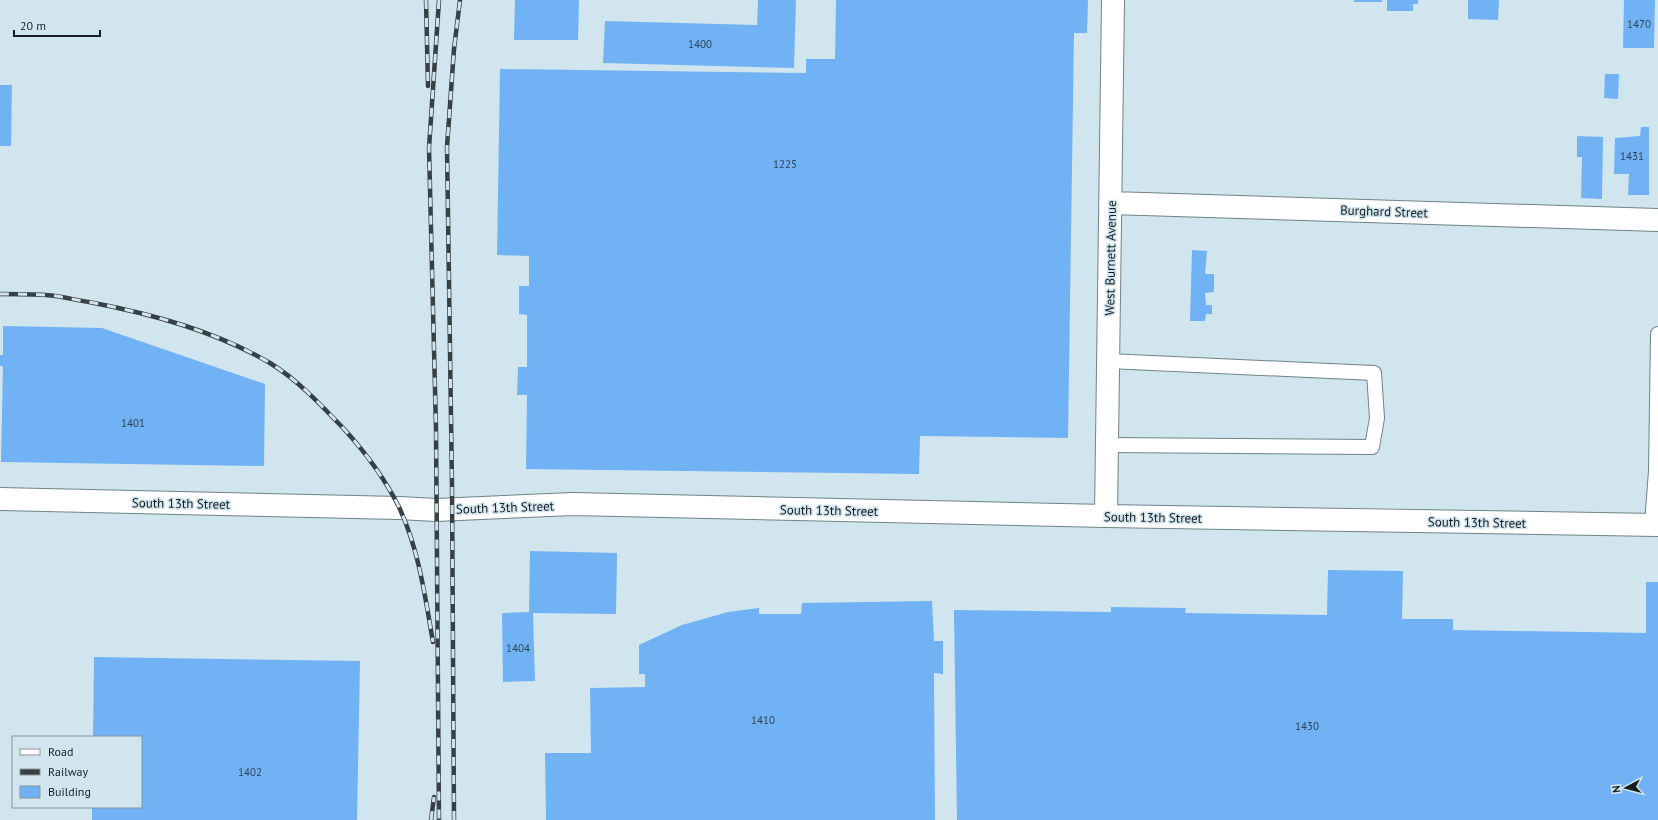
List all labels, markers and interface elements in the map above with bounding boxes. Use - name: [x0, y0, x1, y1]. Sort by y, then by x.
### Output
- scale bar: [14, 12, 100, 38]
- house number: 1470: [1627, 17, 1651, 31]
- text: 20 m: [20, 18, 46, 33]
- house number: 1400: [688, 37, 712, 51]
- house number: 1431: [1620, 149, 1644, 163]
- house number: 1225: [773, 157, 797, 171]
- street label: West Burnett Avenue: [1101, 200, 1120, 316]
- street label: Burghard Street: [1340, 201, 1429, 222]
- house number: 1401: [121, 416, 145, 430]
- street label: South 13th Street: [132, 494, 231, 513]
- street label: South 13th Street: [456, 497, 555, 518]
- street label: South 13th Street: [780, 501, 879, 520]
- street label: South 13th Street: [1104, 508, 1203, 527]
- street label: South 13th Street: [1428, 513, 1527, 532]
- house number: 1404: [506, 641, 530, 655]
- house number: 1410: [751, 713, 775, 727]
- house number: 1430: [1295, 719, 1319, 733]
- legend: [12, 736, 142, 808]
- text: Road: [48, 744, 73, 759]
- text: Railway: [48, 764, 88, 779]
- house number: 1402: [238, 765, 262, 779]
- north arrow: [1606, 768, 1646, 808]
- text: Building: [48, 784, 91, 799]
- text: N: [1609, 785, 1623, 794]

